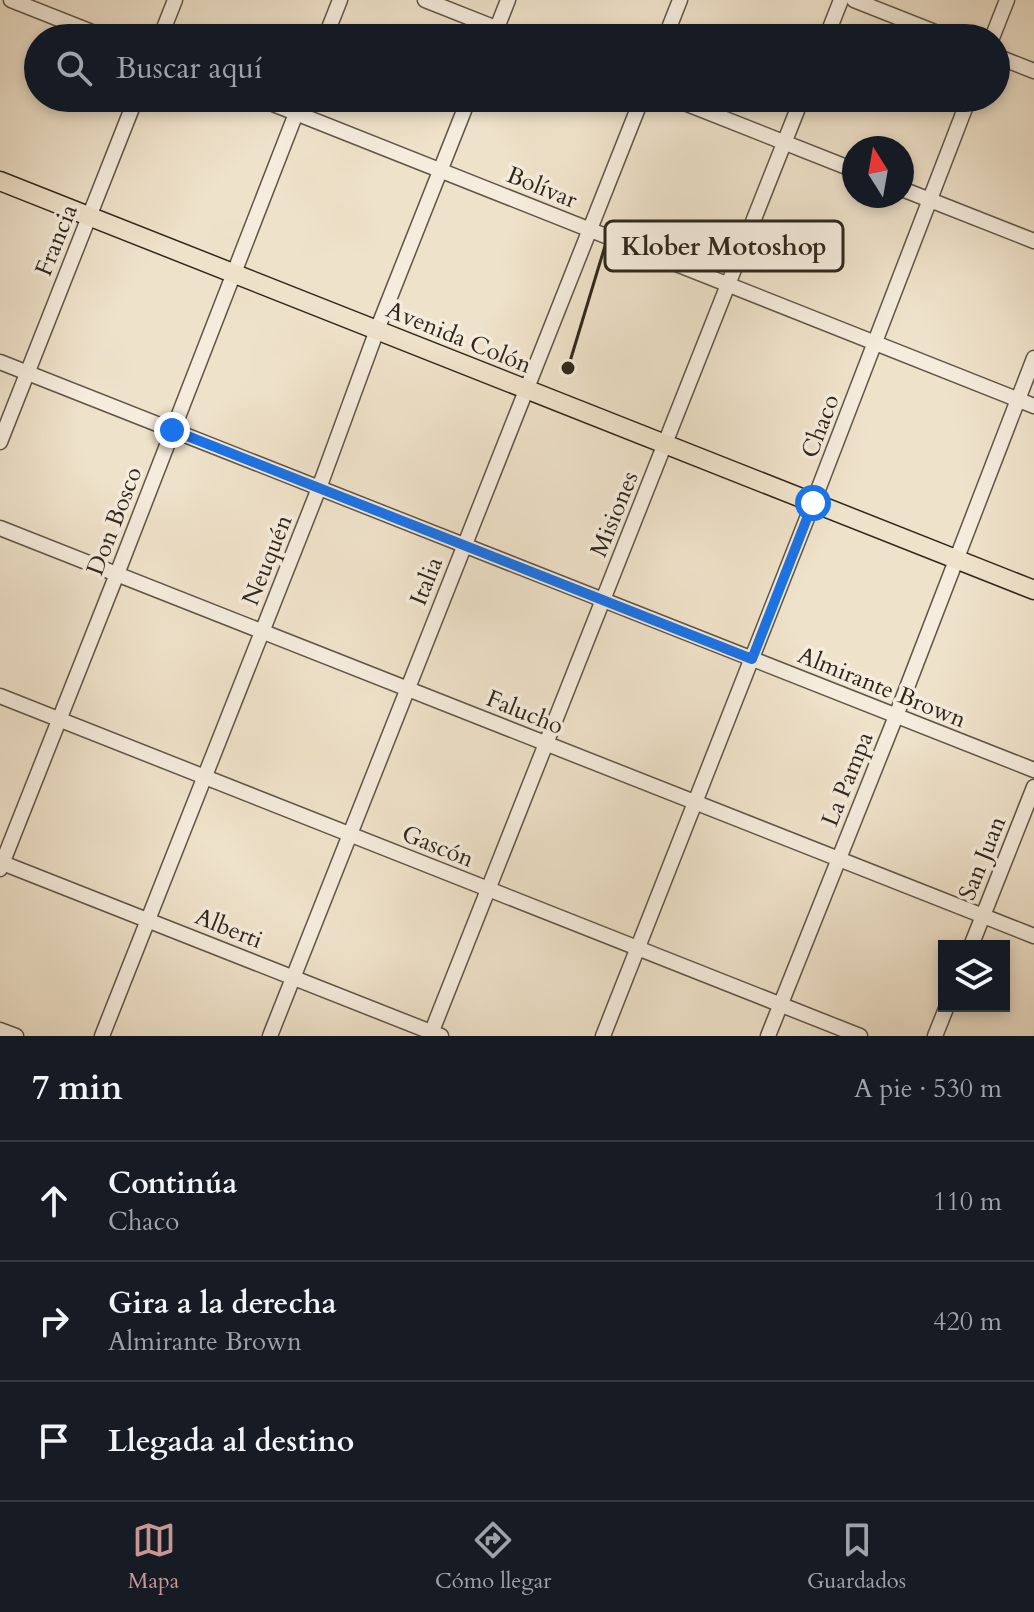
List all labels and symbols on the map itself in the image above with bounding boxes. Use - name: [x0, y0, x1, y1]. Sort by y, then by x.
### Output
- north arrow: [842, 136, 914, 208]
- street label: Bolívar: [502, 158, 582, 217]
- street label: Francia: [27, 199, 86, 281]
- callout: Klober Motoshop: [605, 221, 843, 271]
- text: Klober Motoshop: [621, 229, 827, 264]
- street label: Avenida Colón: [381, 293, 537, 382]
- street label: Chaco: [793, 390, 848, 463]
- route end: [154, 412, 190, 448]
- street label: Don Bosco: [79, 462, 150, 580]
- street label: Misiones: [582, 466, 647, 562]
- route start: [795, 485, 831, 521]
- street label: Neuquén: [234, 510, 301, 610]
- street label: Italia: [402, 552, 451, 610]
- street label: Almirante Brown: [793, 639, 971, 736]
- street label: Falucho: [481, 682, 568, 743]
- street label: La Pampa: [814, 726, 882, 831]
- street label: San Juan: [951, 811, 1014, 905]
- street label: Gascón: [397, 817, 479, 876]
- street label: Alberti: [190, 900, 268, 957]

